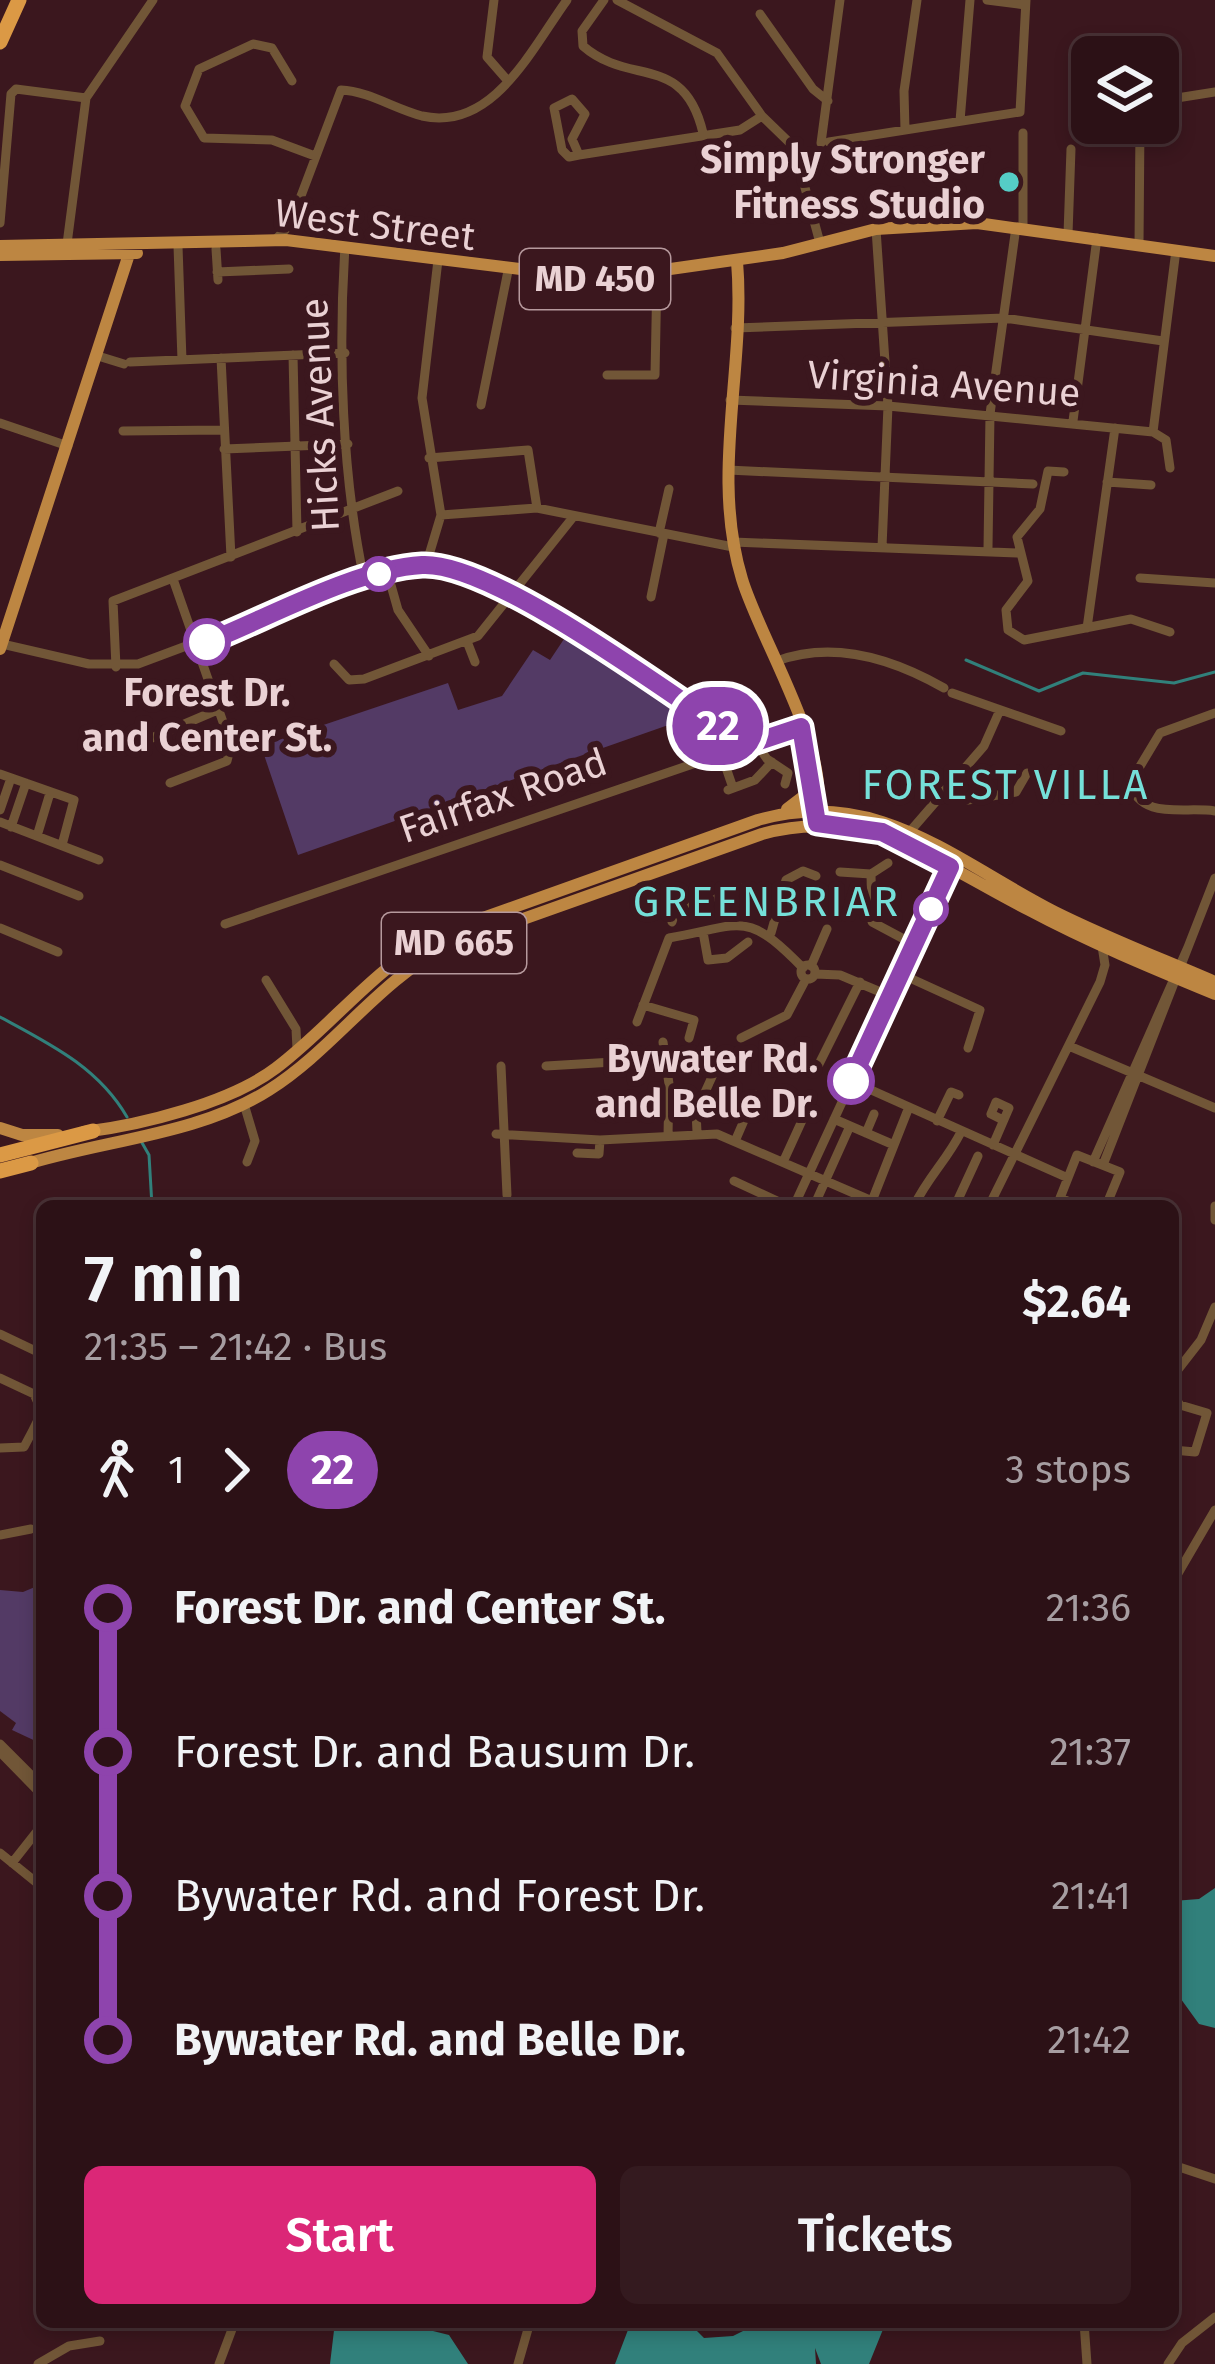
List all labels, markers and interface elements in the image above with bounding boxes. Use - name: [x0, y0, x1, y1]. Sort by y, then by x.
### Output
- map controls: [1071, 36, 1179, 144]
- button: layers: [1071, 36, 1179, 144]
- place label: Simply Stronger Fitness Studio: [700, 137, 985, 228]
- marker: Simply Stronger Fitness Studio: [996, 169, 1022, 195]
- street label: West Street: [272, 190, 479, 260]
- road number: MD 450: [520, 249, 670, 309]
- street label: Hicks Avenue: [291, 297, 349, 533]
- street label: Virginia Avenue: [806, 352, 1082, 416]
- unlabelled marker: [363, 558, 395, 590]
- marker: Forest Dr. and Center St.: [185, 620, 229, 664]
- place label: Forest Dr. and Center St.: [82, 670, 332, 761]
- line badge: 22: [664, 687, 772, 765]
- text: 22: [696, 701, 740, 751]
- street label: Fairfax Road: [393, 739, 613, 853]
- district label: FOREST VILLA: [862, 760, 1150, 810]
- district label: GREENBRIAR: [633, 877, 901, 927]
- unlabelled marker: [915, 893, 947, 925]
- road number: MD 665: [382, 913, 526, 973]
- place label: Bywater Rd. and Belle Dr.: [595, 1036, 818, 1127]
- marker: Bywater Rd. and Belle Dr.: [829, 1059, 873, 1103]
- text: 7 min: [84, 1239, 243, 1318]
- text: $2.64: [1022, 1275, 1131, 1329]
- text: 21:35 – 21:42 · Bus: [84, 1324, 387, 1370]
- icon: walk: [84, 1437, 150, 1503]
- icon: forward: [203, 1437, 269, 1503]
- text: 22: [311, 1445, 354, 1495]
- text: 1: [168, 1447, 185, 1493]
- text: 3 stops: [1005, 1447, 1131, 1493]
- text: Forest Dr. and Center St.: [174, 1581, 666, 1635]
- text: 21:36: [1046, 1585, 1131, 1631]
- text: Forest Dr. and Bausum Dr.: [174, 1725, 695, 1779]
- text: 21:37: [1049, 1729, 1131, 1775]
- text: Bywater Rd. and Forest Dr.: [174, 1869, 705, 1923]
- text: 21:41: [1051, 1873, 1131, 1919]
- text: Bywater Rd. and Belle Dr.: [174, 2013, 686, 2067]
- text: 21:42: [1047, 2017, 1131, 2063]
- button: Start: [84, 2166, 596, 2304]
- button: Tickets: [620, 2166, 1131, 2304]

